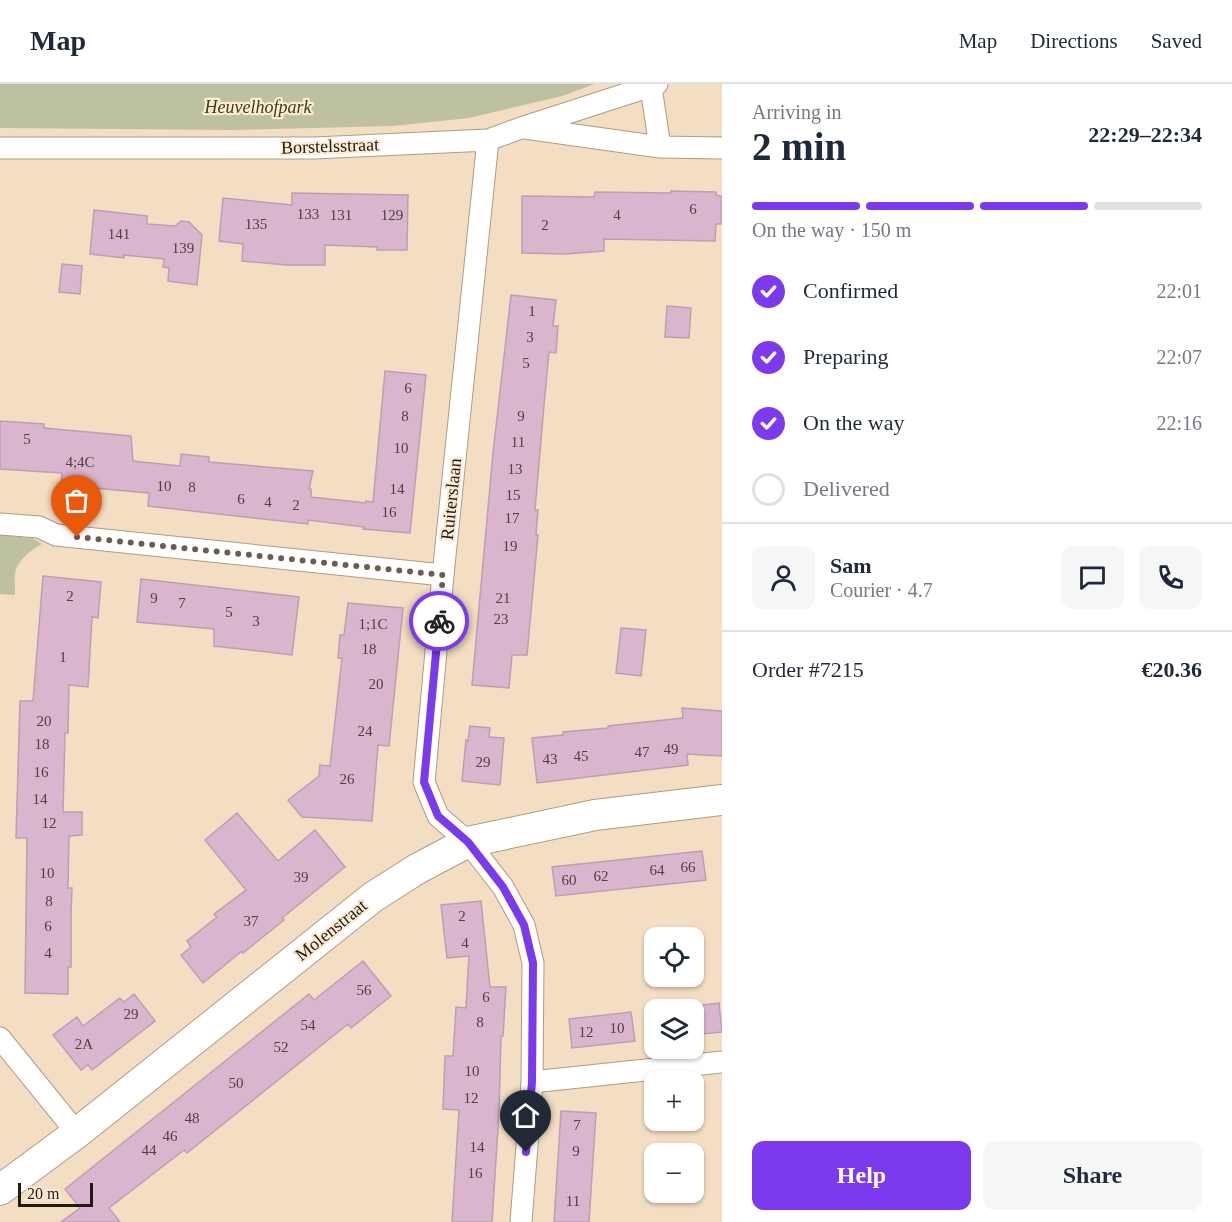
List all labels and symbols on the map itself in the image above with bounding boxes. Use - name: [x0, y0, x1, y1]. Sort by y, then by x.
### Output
- park label: Heuvelhofpark: [204, 97, 312, 117]
- street label: Borstelsstraat: [281, 134, 379, 158]
- house number: 6: [689, 201, 697, 217]
- house number: 133: [297, 206, 319, 222]
- house number: 131: [330, 207, 352, 223]
- house number: 129: [381, 207, 403, 223]
- house number: 4: [613, 207, 621, 223]
- house number: 135: [245, 216, 267, 232]
- house number: 2: [541, 217, 549, 233]
- house number: 141: [108, 226, 130, 242]
- house number: 139: [172, 240, 194, 256]
- house number: 1: [528, 303, 536, 319]
- house number: 3: [526, 329, 534, 345]
- house number: 5: [522, 355, 530, 371]
- house number: 6: [404, 380, 412, 396]
- house number: 8: [401, 408, 409, 424]
- house number: 9: [517, 408, 525, 424]
- house number: 5: [23, 431, 31, 447]
- house number: 11: [511, 434, 525, 450]
- house number: 10: [394, 440, 409, 456]
- house number: 4;4C: [65, 454, 95, 470]
- street label: Ruiterslaan: [437, 457, 465, 541]
- house number: 13: [508, 461, 523, 477]
- pin: [51, 475, 102, 537]
- house number: 10: [157, 478, 172, 494]
- house number: 8: [188, 479, 196, 495]
- house number: 14: [390, 481, 405, 497]
- house number: 15: [506, 487, 521, 503]
- house number: 6: [237, 491, 245, 507]
- house number: 4: [264, 494, 272, 510]
- house number: 2: [292, 497, 300, 513]
- house number: 16: [382, 504, 397, 520]
- house number: 17: [505, 510, 520, 526]
- house number: 19: [503, 538, 518, 554]
- house number: 2: [66, 588, 74, 604]
- house number: 9: [150, 590, 158, 606]
- house number: 21: [496, 590, 511, 606]
- courier: [409, 591, 469, 651]
- house number: 7: [178, 595, 186, 611]
- house number: 5: [225, 604, 233, 620]
- house number: 23: [494, 611, 509, 627]
- house number: 3: [252, 613, 260, 629]
- house number: 1;1C: [358, 616, 388, 632]
- house number: 18: [362, 641, 377, 657]
- house number: 1: [59, 649, 67, 665]
- house number: 20: [369, 676, 384, 692]
- house number: 20: [37, 713, 52, 729]
- house number: 24: [358, 723, 373, 739]
- house number: 18: [35, 736, 50, 752]
- house number: 49: [664, 741, 679, 757]
- house number: 47: [635, 744, 650, 760]
- house number: 45: [574, 748, 589, 764]
- house number: 43: [543, 751, 558, 767]
- house number: 29: [476, 754, 491, 770]
- house number: 16: [34, 764, 49, 780]
- house number: 26: [340, 771, 355, 787]
- house number: 14: [33, 791, 48, 807]
- house number: 12: [42, 815, 57, 831]
- house number: 66: [681, 859, 696, 875]
- house number: 64: [650, 862, 665, 878]
- house number: 10: [40, 865, 55, 881]
- house number: 62: [594, 868, 609, 884]
- house number: 39: [294, 869, 309, 885]
- house number: 60: [562, 872, 577, 888]
- house number: 8: [45, 893, 53, 909]
- street label: Molenstraat: [291, 895, 371, 965]
- house number: 2: [458, 908, 466, 924]
- house number: 37: [244, 913, 259, 929]
- house number: 6: [44, 918, 52, 934]
- house number: 4: [461, 935, 469, 951]
- house number: 4: [44, 945, 52, 961]
- house number: 56: [357, 982, 372, 998]
- house number: 6: [482, 989, 490, 1005]
- house number: 29: [124, 1006, 139, 1022]
- house number: 8: [476, 1014, 484, 1030]
- house number: 54: [301, 1017, 316, 1033]
- house number: 10: [610, 1020, 625, 1036]
- house number: 12: [579, 1024, 594, 1040]
- house number: 2A: [75, 1036, 93, 1052]
- house number: 52: [274, 1039, 289, 1055]
- house number: 10: [465, 1063, 480, 1079]
- house number: 50: [229, 1075, 244, 1091]
- house number: 12: [464, 1090, 479, 1106]
- pin: [500, 1090, 551, 1152]
- house number: 48: [185, 1110, 200, 1126]
- house number: 7: [573, 1117, 581, 1133]
- house number: 46: [163, 1128, 178, 1144]
- house number: 14: [470, 1139, 485, 1155]
- house number: 44: [142, 1142, 157, 1158]
- house number: 9: [572, 1143, 580, 1159]
- house number: 16: [468, 1165, 483, 1181]
- scale bar: [18, 1180, 93, 1208]
- house number: 11: [566, 1193, 580, 1209]

